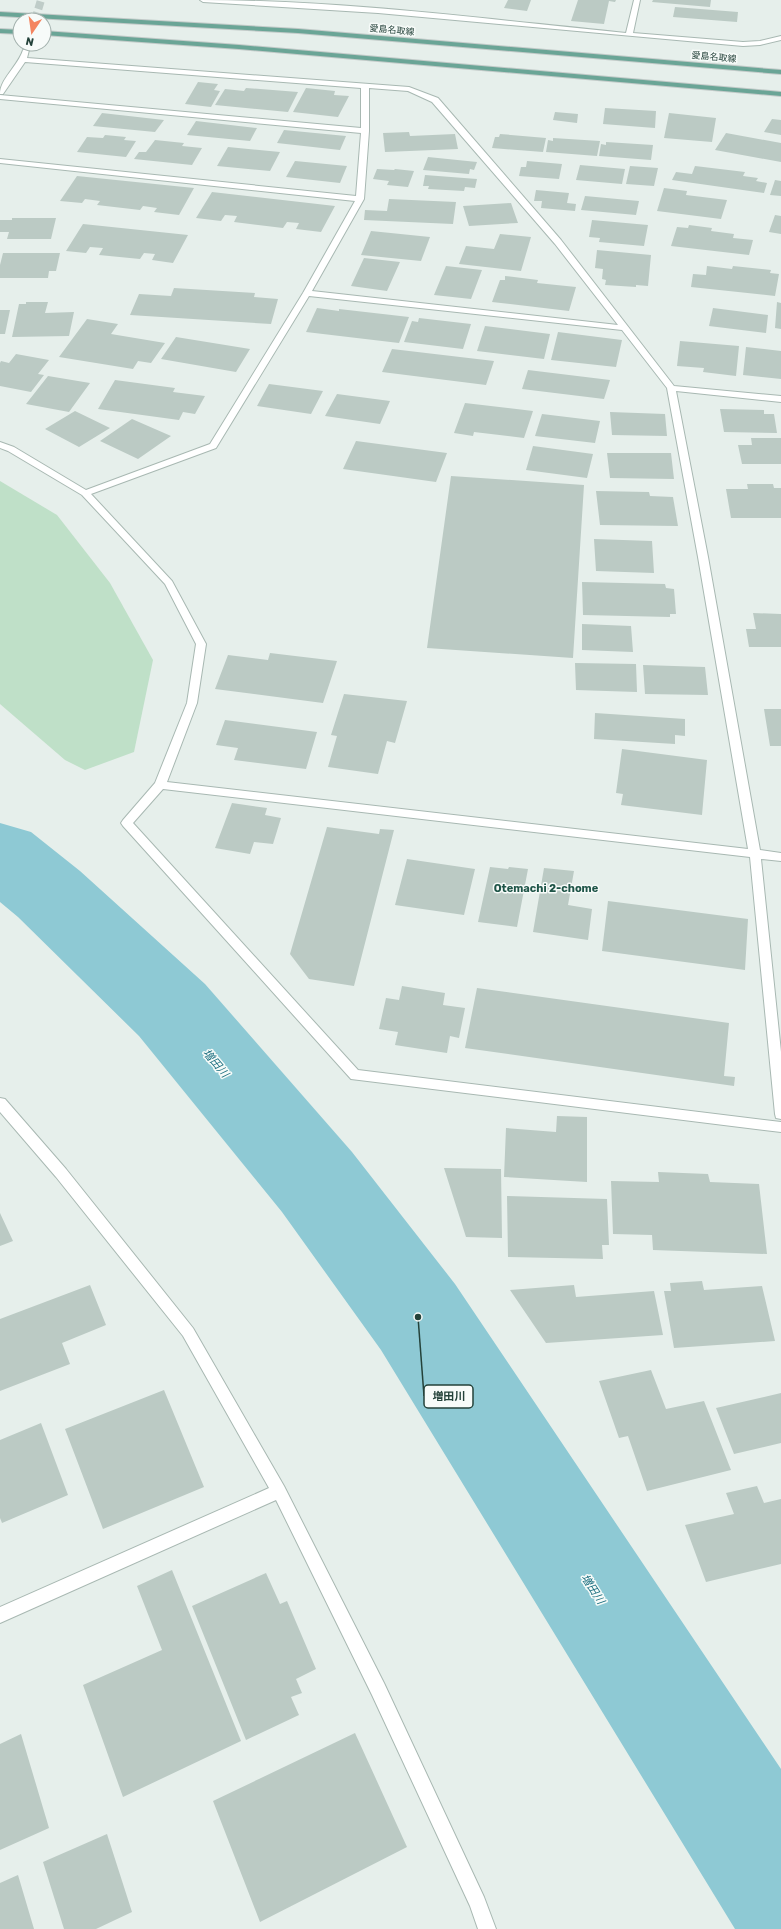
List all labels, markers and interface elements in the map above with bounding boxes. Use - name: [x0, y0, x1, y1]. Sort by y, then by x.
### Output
- north arrow: [12, 12, 52, 52]
- street label: 愛島名取線: [369, 23, 416, 37]
- text: N: [24, 34, 35, 48]
- street label: 愛島名取線: [691, 50, 738, 64]
- district label: Otemachi 2-chome: [494, 882, 599, 895]
- water label: 増田川: [200, 1047, 232, 1081]
- callout: 増田川: [424, 1385, 473, 1408]
- text: 増田川: [433, 1390, 466, 1403]
- water label: 増田川: [578, 1572, 608, 1607]

